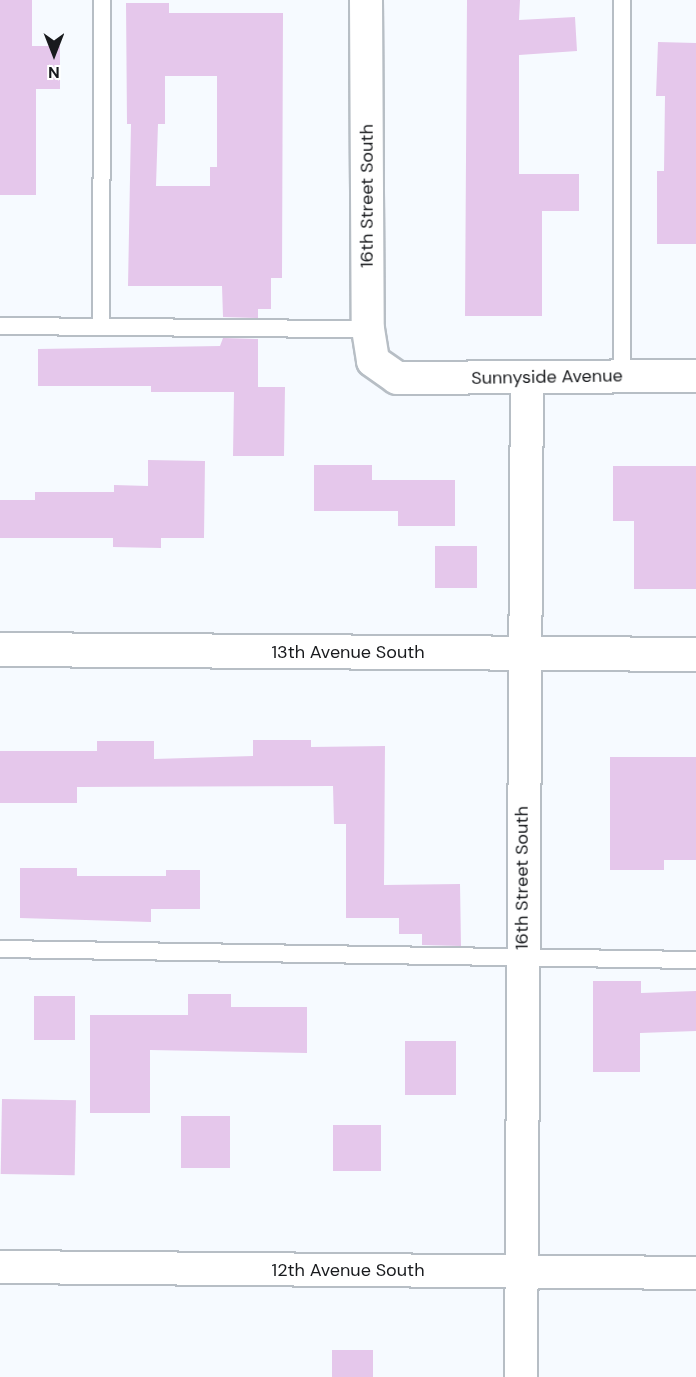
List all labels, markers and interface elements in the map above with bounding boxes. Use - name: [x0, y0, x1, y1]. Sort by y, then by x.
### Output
- north arrow: [24, 24, 84, 84]
- text: N: [48, 62, 60, 83]
- street label: 16th Street South: [356, 124, 378, 268]
- street label: Sunnyside Avenue: [471, 365, 623, 389]
- street label: 13th Avenue South: [271, 641, 425, 663]
- street label: 16th Street South: [511, 806, 533, 950]
- street label: 12th Avenue South: [272, 1259, 424, 1281]

